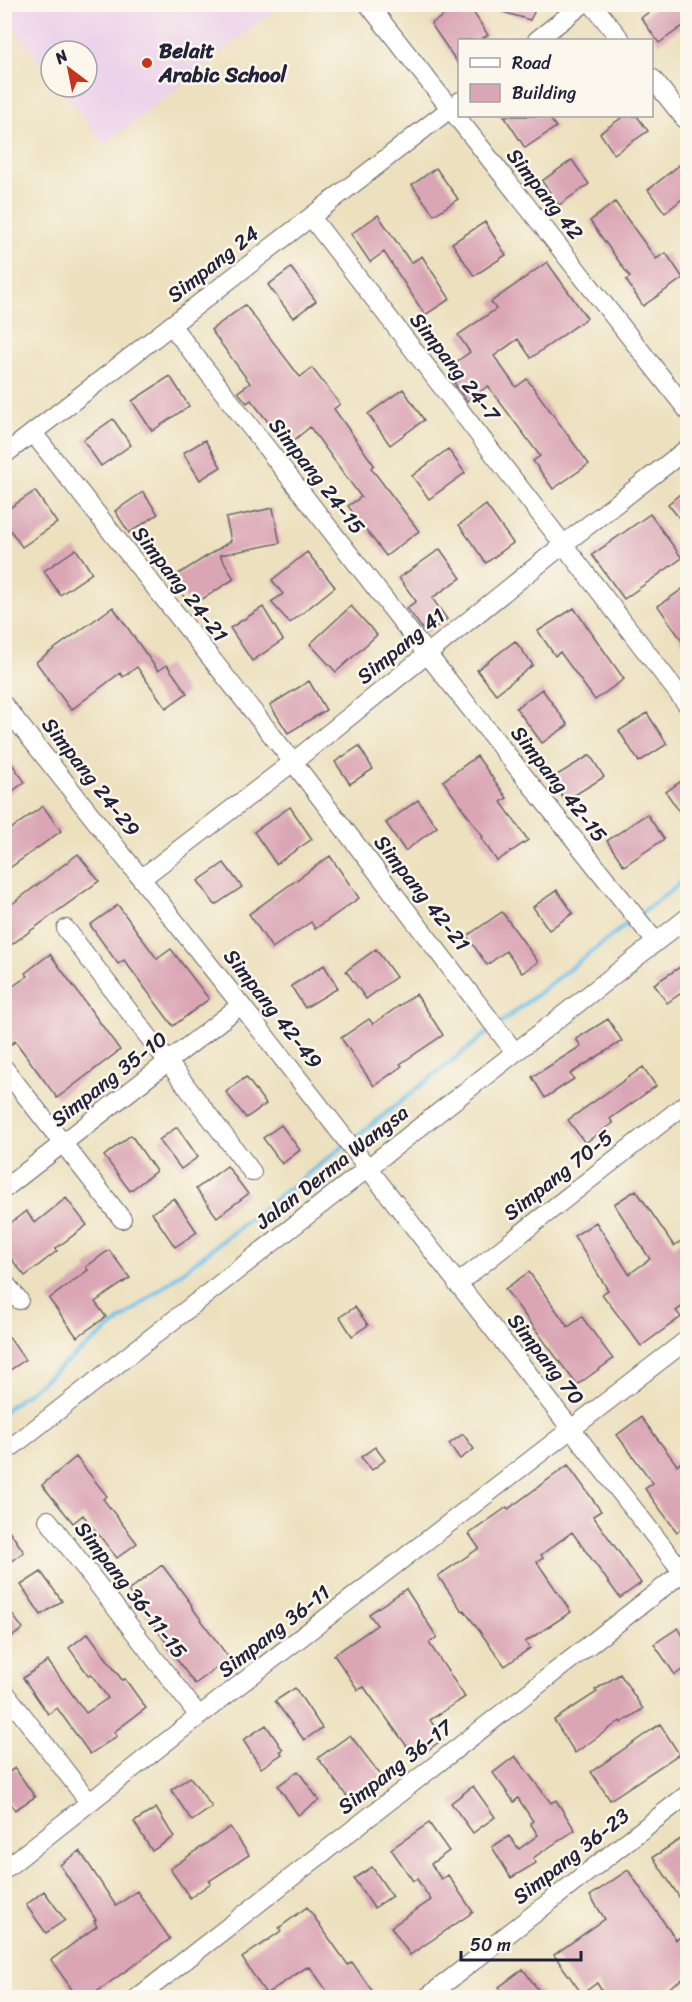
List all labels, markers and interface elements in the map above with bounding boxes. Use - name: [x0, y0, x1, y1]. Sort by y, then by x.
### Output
- place label: Belait Arabic School: [158, 32, 288, 94]
- north arrow: [39, 39, 99, 99]
- legend: [458, 39, 653, 117]
- text: N: [48, 41, 74, 72]
- text: Road: [512, 47, 552, 79]
- marker: Belait Arabic School: [140, 56, 154, 70]
- text: Building: [512, 77, 576, 109]
- street label: Simpang 42: [496, 139, 594, 249]
- street label: Simpang 24: [158, 215, 268, 313]
- street label: Simpang 24-7: [400, 304, 512, 432]
- street label: Simpang 24-15: [259, 409, 375, 543]
- street label: Simpang 24-21: [122, 517, 238, 651]
- street label: Simpang 41: [348, 598, 454, 694]
- street label: Simpang 24-29: [32, 708, 150, 846]
- street label: Simpang 42-15: [501, 717, 617, 851]
- street label: Simpang 42-21: [364, 826, 480, 960]
- street label: Simpang 42-49: [213, 940, 333, 1078]
- street label: Simpang 35-10: [42, 1021, 176, 1137]
- street label: Jalan Derma Wangsa: [246, 1094, 418, 1240]
- street label: Simpang 70-5: [494, 1119, 622, 1231]
- street label: Simpang 70: [497, 1304, 595, 1414]
- street label: Simpang 36-11-15: [65, 1512, 197, 1668]
- street label: Simpang 36-11: [209, 1574, 339, 1688]
- street label: Simpang 36-17: [329, 1708, 463, 1825]
- street label: Simpang 36-23: [504, 1797, 639, 1914]
- scale bar: [461, 1924, 581, 1962]
- text: 50 m: [470, 1929, 511, 1961]

